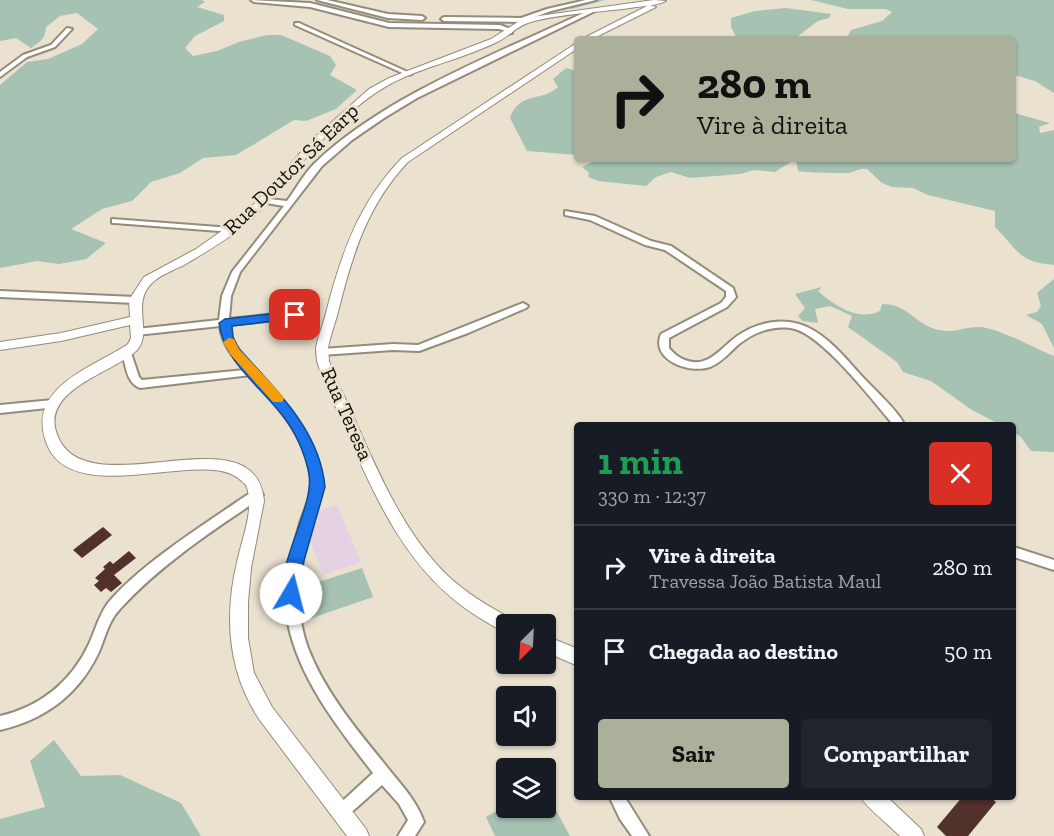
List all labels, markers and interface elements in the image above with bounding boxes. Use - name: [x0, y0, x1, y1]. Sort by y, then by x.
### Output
- text: 280 m: [697, 58, 811, 109]
- icon: right: [598, 60, 676, 138]
- street label: Rua Doutor Sá Earp: [218, 98, 363, 239]
- text: Vire à direita: [697, 109, 848, 141]
- pin: [269, 289, 320, 340]
- icon: arrive: [278, 298, 311, 331]
- street label: Rua Teresa: [316, 364, 379, 464]
- text: 1 min: [598, 440, 683, 483]
- button: close: [929, 442, 992, 505]
- text: 330 m · 12:37: [598, 484, 706, 508]
- text: Vire à direita: [649, 542, 776, 569]
- icon: right: [598, 551, 631, 584]
- text: 280 m: [932, 554, 992, 581]
- position arrow: [259, 562, 323, 626]
- text: Travessa João Batista Maul: [649, 569, 881, 593]
- north arrow: [496, 614, 556, 674]
- map controls: [496, 614, 556, 818]
- icon: arrive: [598, 635, 631, 668]
- text: Chegada ao destino: [649, 638, 838, 665]
- text: 50 m: [944, 638, 992, 665]
- button: sound: [496, 686, 556, 746]
- button: Sair: [598, 719, 789, 788]
- button: Compartilhar: [801, 719, 992, 788]
- button: layers: [496, 758, 556, 818]

